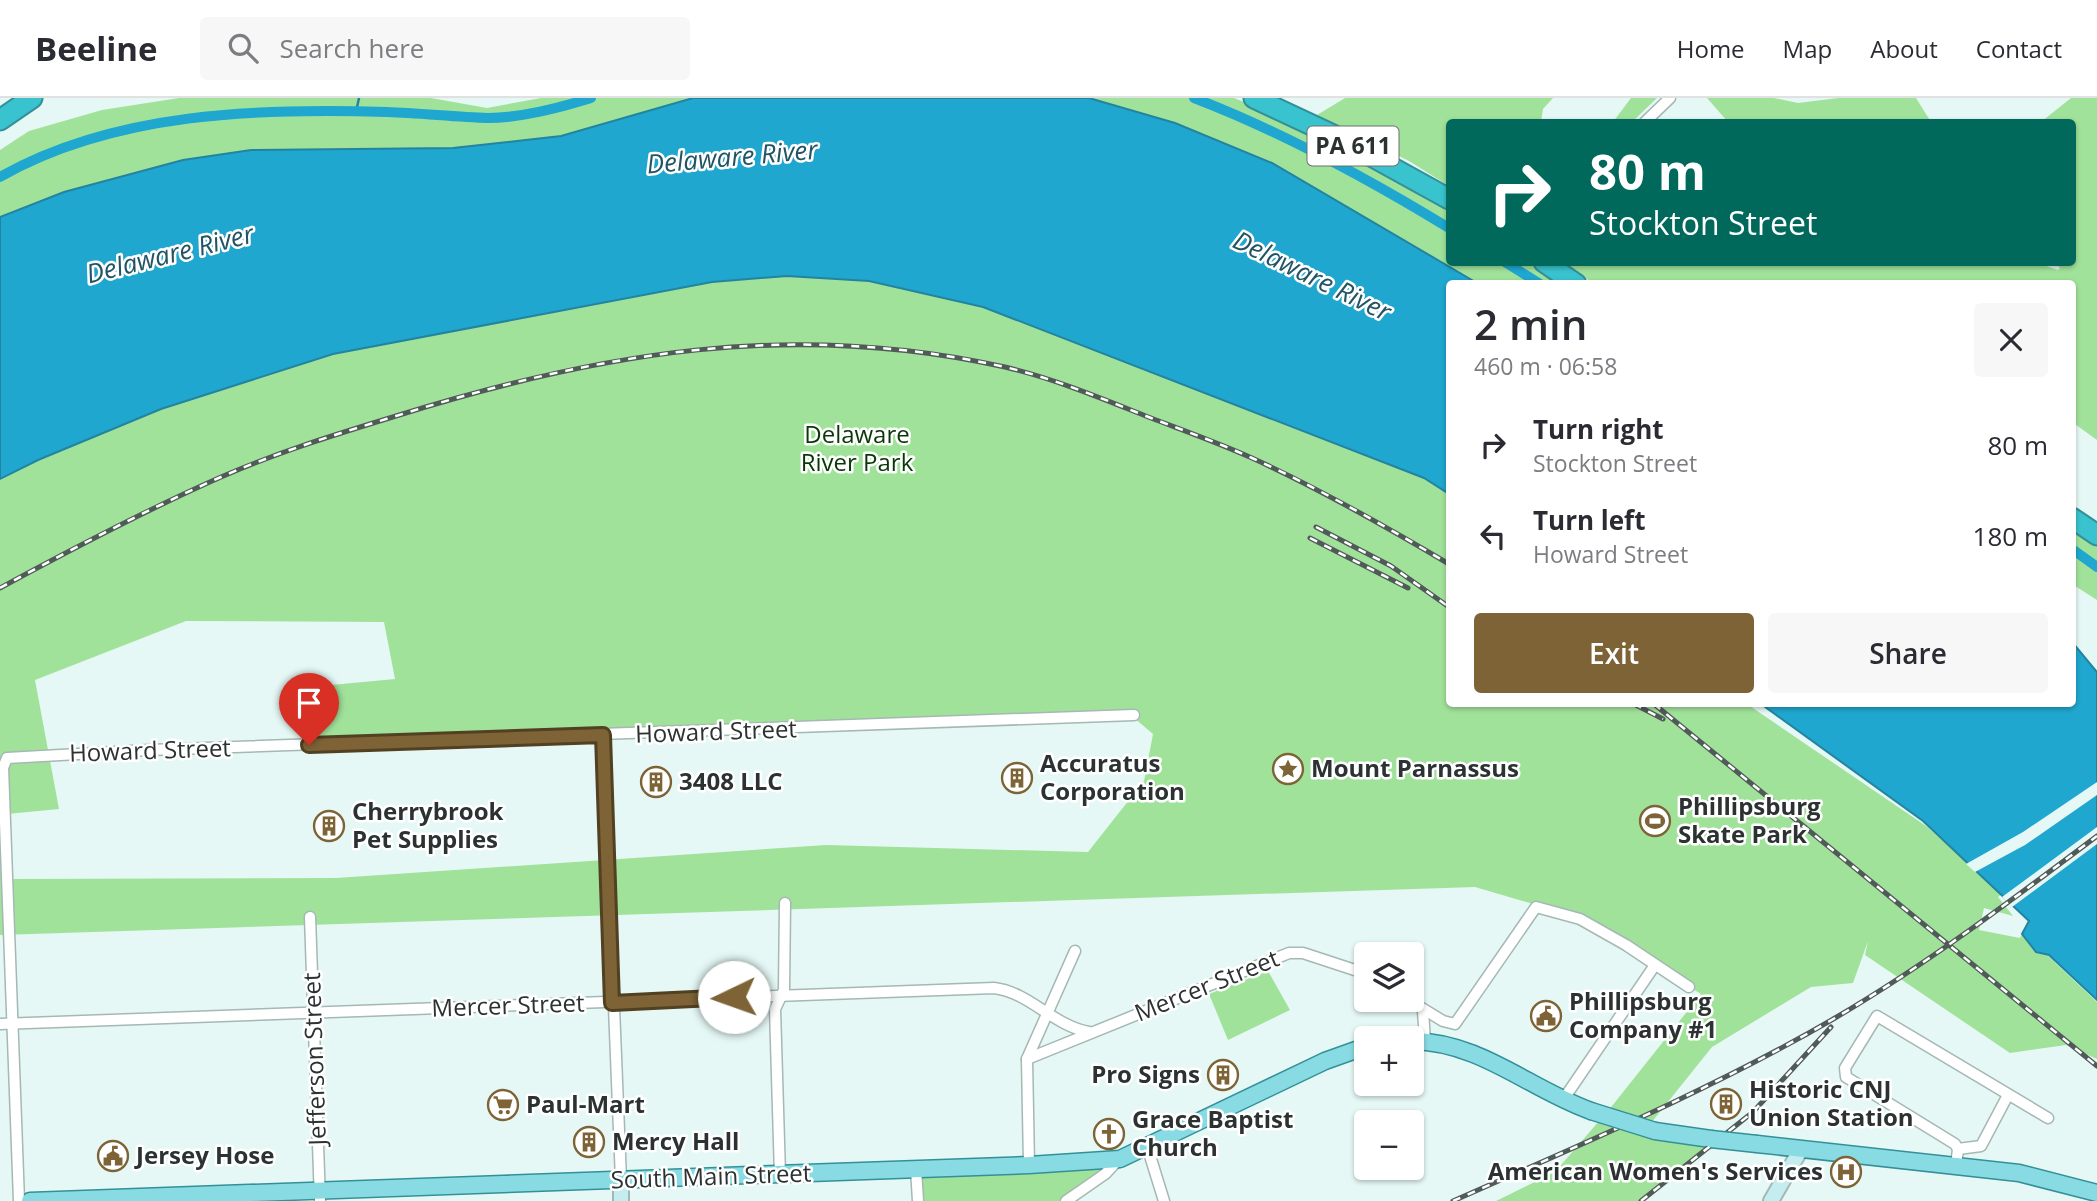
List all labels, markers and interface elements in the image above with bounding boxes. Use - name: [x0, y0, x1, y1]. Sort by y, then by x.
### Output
- search box: [200, 17, 690, 80]
- text: Beeline: [35, 26, 158, 71]
- icon: search: [224, 29, 262, 67]
- text: Search here: [280, 30, 424, 66]
- text: Home: [1677, 32, 1745, 65]
- text: Map: [1783, 32, 1832, 65]
- text: About: [1870, 32, 1938, 65]
- text: Contact: [1976, 32, 2062, 65]
- road number: PA 611: [1308, 126, 1398, 166]
- water label: Delaware River: [645, 130, 821, 181]
- text: 80 m: [1589, 138, 1706, 204]
- icon: right: [1474, 147, 1565, 238]
- text: Stockton Street: [1589, 201, 1817, 244]
- water label: Delaware River: [82, 214, 259, 291]
- water label: Delaware River: [1227, 221, 1399, 330]
- text: 2 min: [1474, 295, 1587, 352]
- button: close: [1974, 303, 2048, 377]
- text: 460 m · 06:58: [1474, 350, 1617, 382]
- text: Turn right: [1533, 411, 1664, 447]
- park label: Delaware River Park: [801, 417, 914, 478]
- icon: right: [1474, 426, 1512, 464]
- text: 80 m: [1987, 427, 2048, 463]
- text: Stockton Street: [1533, 447, 1697, 479]
- text: Turn left: [1533, 502, 1645, 538]
- icon: left: [1474, 517, 1512, 555]
- text: 180 m: [1973, 518, 2048, 554]
- text: Howard Street: [1533, 538, 1688, 570]
- button: Exit: [1474, 613, 1754, 693]
- button: Share: [1768, 613, 2048, 693]
- pin: [279, 673, 339, 745]
- icon: arrive: [290, 684, 328, 722]
- street label: Howard Street: [635, 711, 797, 750]
- street label: Howard Street: [69, 730, 231, 769]
- place label: Accuratus Corporation: [1040, 746, 1185, 807]
- place label: Mount Parnassus: [1311, 751, 1519, 784]
- place icon: Mount Parnassus: [1271, 752, 1305, 786]
- building icon: Accuratus Corporation: [1000, 761, 1034, 795]
- place label: 3408 LLC: [679, 764, 783, 797]
- building icon: 3408 LLC: [639, 765, 673, 799]
- place label: Phillipsburg Skate Park: [1678, 789, 1821, 850]
- place label: Cherrybrook Pet Supplies: [352, 794, 504, 855]
- sports icon: Phillipsburg Skate Park: [1638, 804, 1672, 838]
- building icon: Cherrybrook Pet Supplies: [312, 809, 346, 843]
- street label: Mercer Street: [1129, 941, 1284, 1029]
- map controls: [1354, 942, 1424, 1180]
- button: layers: [1354, 942, 1424, 1012]
- position arrow: [697, 960, 771, 1034]
- street label: Jefferson Street: [294, 972, 333, 1148]
- place label: Phillipsburg Company #1: [1569, 984, 1717, 1045]
- street label: Mercer Street: [431, 985, 585, 1024]
- public building icon: Phillipsburg Company #1: [1529, 999, 1563, 1033]
- button: +: [1354, 1026, 1424, 1096]
- place label: Pro Signs: [1091, 1057, 1200, 1090]
- building icon: Pro Signs: [1206, 1058, 1240, 1092]
- place label: Historic CNJ Union Station: [1749, 1072, 1914, 1133]
- place label: Paul-Mart: [526, 1087, 645, 1120]
- building icon: Historic CNJ Union Station: [1709, 1087, 1743, 1121]
- supermarket icon: Paul-Mart: [486, 1088, 520, 1122]
- place label: Grace Baptist Church: [1132, 1102, 1293, 1163]
- button: −: [1354, 1110, 1424, 1180]
- church icon: Grace Baptist Church: [1092, 1117, 1126, 1151]
- place label: Mercy Hall: [612, 1124, 739, 1157]
- building icon: Mercy Hall: [572, 1125, 606, 1159]
- place label: Jersey Hose: [134, 1138, 274, 1171]
- public building icon: Jersey Hose: [96, 1139, 130, 1173]
- place label: American Women's Services: [1488, 1154, 1823, 1187]
- hospital icon: American Women's Services: [1829, 1155, 1863, 1189]
- street label: South Main Street: [610, 1156, 812, 1195]

